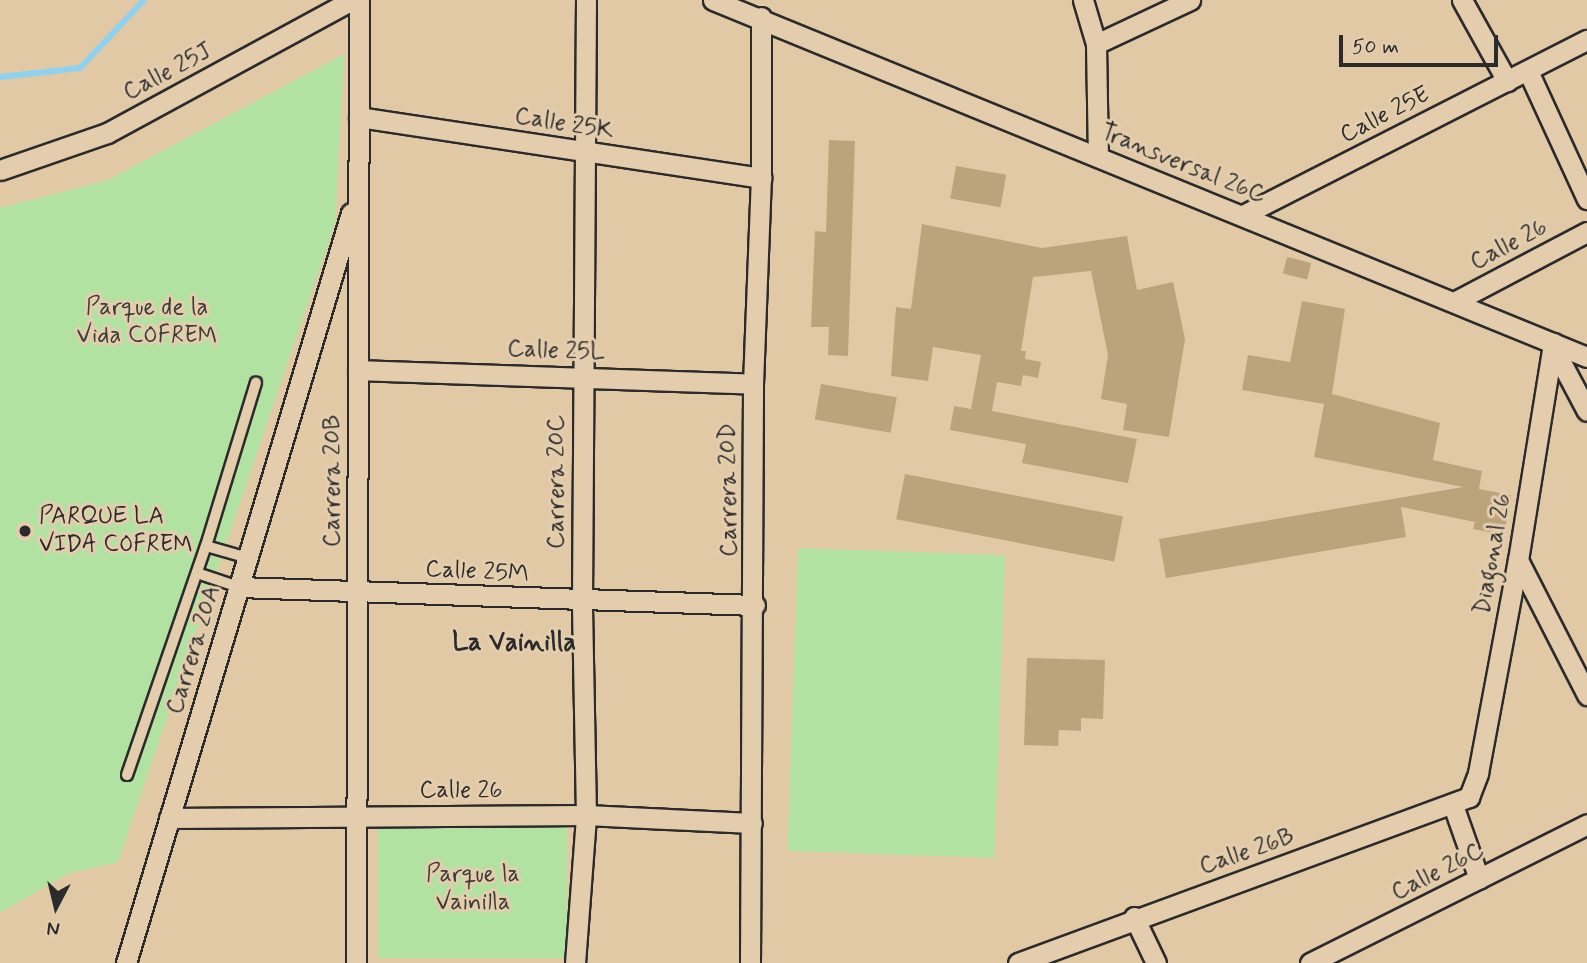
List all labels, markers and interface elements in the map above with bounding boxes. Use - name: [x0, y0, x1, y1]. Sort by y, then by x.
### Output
- scale bar: [1342, 21, 1501, 65]
- text: 50 m: [1352, 33, 1399, 61]
- street label: Calle 25J: [119, 37, 217, 107]
- street label: Calle 25E: [1335, 80, 1435, 150]
- street label: Calle 25K: [513, 102, 615, 146]
- street label: Transversal 26C: [1096, 118, 1270, 210]
- street label: Calle 26: [1466, 213, 1552, 277]
- park label: Parque de la Vida COFREM: [71, 294, 223, 350]
- street label: Calle 25L: [507, 335, 605, 367]
- street label: Carrera 20B: [319, 415, 347, 547]
- street label: Carrera 20C: [543, 415, 571, 549]
- street label: Carrera 20D: [713, 423, 745, 557]
- street label: Diagonal 26: [1468, 491, 1518, 617]
- place label: PARQUE LA VIDA COFREM: [39, 503, 205, 559]
- marker: PARQUE LA VIDA COFREM: [17, 523, 33, 539]
- street label: Calle 25M: [424, 555, 530, 589]
- street label: Carrera 20A: [161, 582, 227, 718]
- district label: La Vainilla: [455, 628, 573, 660]
- street label: Calle 26: [419, 777, 503, 805]
- street label: Calle 26B: [1196, 822, 1298, 882]
- street label: Calle 26C: [1387, 836, 1489, 908]
- park label: Parque la Vainilla: [426, 861, 520, 917]
- north arrow: [21, 872, 91, 942]
- text: N: [46, 915, 61, 942]

